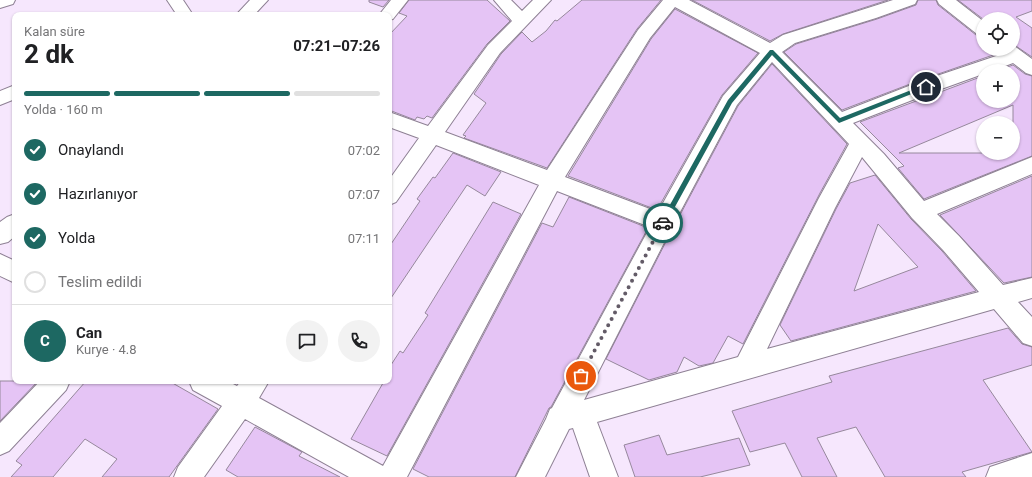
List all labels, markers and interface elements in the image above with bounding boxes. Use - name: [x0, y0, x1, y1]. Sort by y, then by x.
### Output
- map controls: [976, 12, 1020, 160]
- button: locate: [976, 12, 1020, 56]
- text: Kalan süre: [24, 24, 85, 39]
- text: 07:21–07:26: [293, 37, 380, 55]
- text: 2 dk: [24, 39, 74, 69]
- button: +: [976, 64, 1020, 108]
- pin: [909, 70, 943, 104]
- icon: home: [915, 76, 937, 98]
- text: Yolda · 160 m: [24, 102, 103, 117]
- button: −: [976, 116, 1020, 160]
- icon: check: [24, 139, 46, 161]
- text: Onaylandı: [58, 141, 124, 159]
- text: 07:02: [348, 143, 380, 158]
- icon: check: [24, 183, 46, 205]
- text: Hazırlanıyor: [58, 185, 138, 203]
- text: 07:07: [348, 187, 380, 202]
- courier: [643, 203, 683, 243]
- icon: car: [652, 212, 674, 234]
- icon: check: [24, 227, 46, 249]
- text: Yolda: [58, 229, 95, 247]
- text: 07:11: [348, 231, 380, 246]
- text: Teslim edildi: [58, 273, 142, 291]
- button: chat: [286, 320, 328, 362]
- button: phone: [338, 320, 380, 362]
- text: Can: [76, 324, 102, 342]
- text: C: [40, 332, 50, 350]
- text: Kurye · 4.8: [76, 342, 137, 357]
- pin: [564, 359, 598, 393]
- icon: bag: [570, 365, 592, 387]

